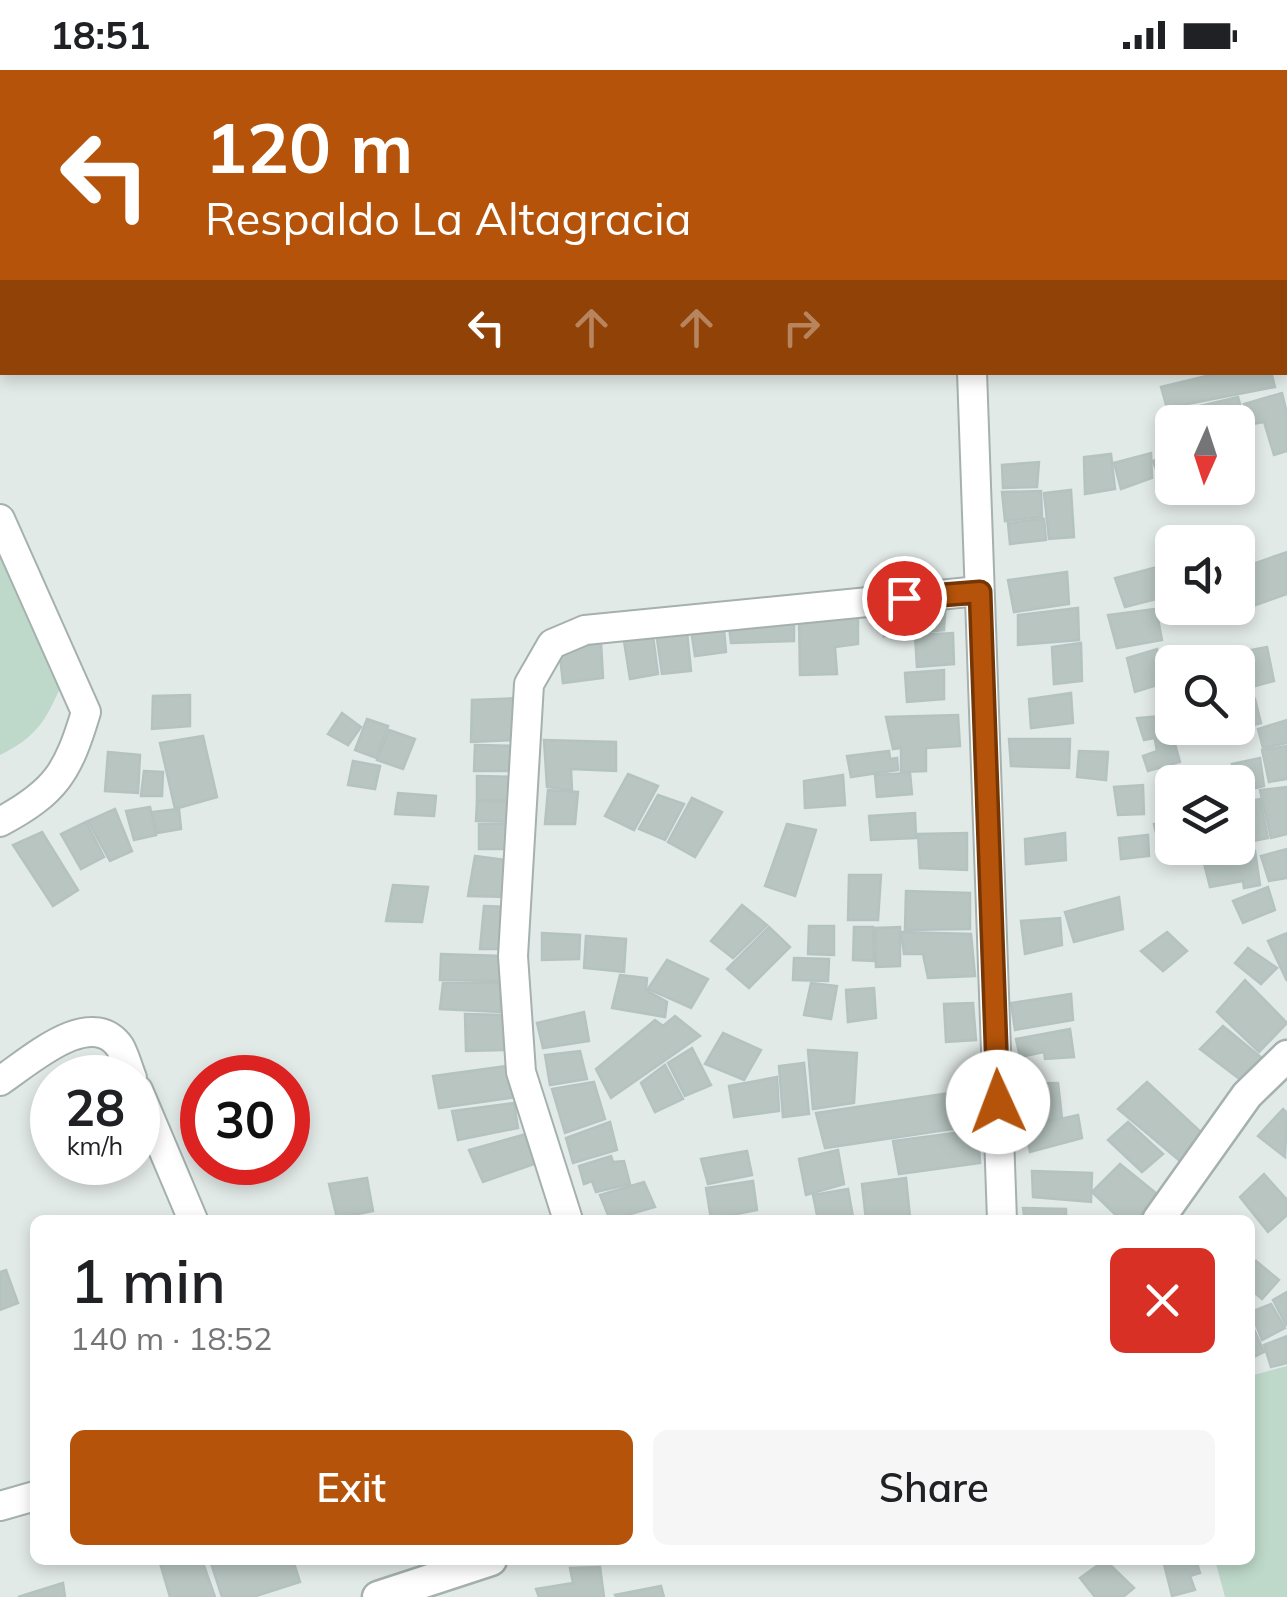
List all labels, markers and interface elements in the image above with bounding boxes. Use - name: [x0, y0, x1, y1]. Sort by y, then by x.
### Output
- text: 18:51: [50, 11, 151, 59]
- text: 120 m: [205, 103, 413, 191]
- icon: left: [40, 110, 170, 240]
- text: Respaldo La Altagracia: [205, 190, 692, 246]
- icon: left: [459, 300, 514, 355]
- icon: ahead: [564, 300, 619, 355]
- icon: ahead: [669, 300, 724, 355]
- icon: right: [774, 300, 829, 355]
- north arrow: [1155, 405, 1255, 505]
- map controls: [1155, 405, 1255, 865]
- button: sound: [1155, 525, 1255, 625]
- pin: [862, 556, 947, 641]
- icon: arrive: [877, 571, 932, 626]
- button: search: [1155, 645, 1255, 745]
- button: layers: [1155, 765, 1255, 865]
- position arrow: [946, 1050, 1050, 1154]
- speed limit sign: 30: [180, 1055, 310, 1185]
- text: 28: [65, 1076, 125, 1139]
- text: km/h: [67, 1130, 123, 1161]
- text: 1 min: [70, 1243, 226, 1318]
- button: close: [1110, 1248, 1215, 1353]
- text: 140 m · 18:52: [70, 1318, 272, 1358]
- button: Exit: [70, 1430, 633, 1545]
- button: Share: [653, 1430, 1215, 1545]

